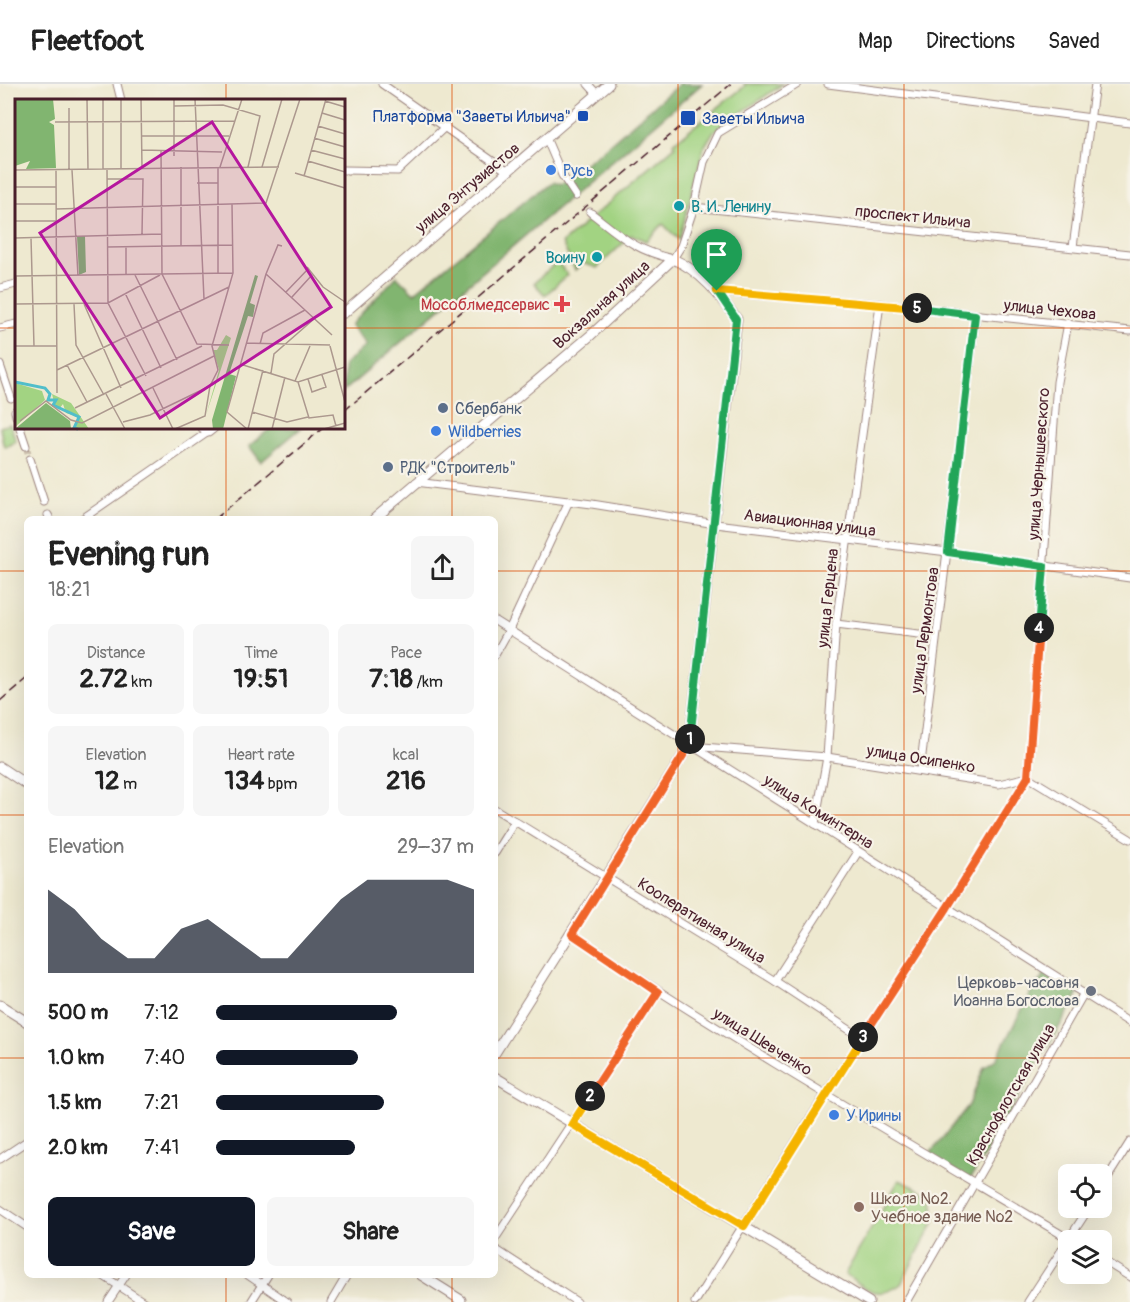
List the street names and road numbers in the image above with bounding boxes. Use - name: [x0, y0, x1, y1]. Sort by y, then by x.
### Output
- street label: улица Энтузиастов: [411, 138, 524, 238]
- street label: проспект Ильича: [854, 201, 972, 233]
- street label: Вокзальная улица: [549, 256, 654, 353]
- street label: улица Чехова: [1002, 295, 1097, 325]
- street label: улица Чернышевского: [1024, 387, 1054, 542]
- street label: Авиационная улица: [743, 505, 877, 541]
- street label: улица Герцена: [813, 547, 843, 650]
- street label: улица Лермонтова: [906, 566, 944, 696]
- street label: улица Осипенко: [864, 740, 977, 777]
- street label: улица Коминтерна: [759, 770, 877, 854]
- street label: Кооперативная улица: [634, 874, 769, 968]
- street label: улица Шевченко: [708, 1003, 816, 1080]
- street label: Краснофлотская улица: [962, 1020, 1059, 1169]

